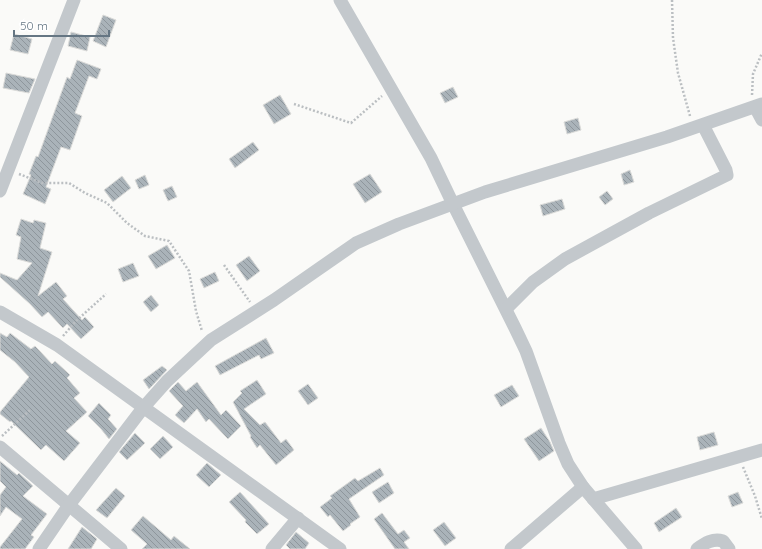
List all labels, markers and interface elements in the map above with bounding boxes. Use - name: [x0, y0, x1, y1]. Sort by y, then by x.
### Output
- scale bar: [14, 12, 109, 38]
- text: 50 m: [20, 18, 48, 33]

